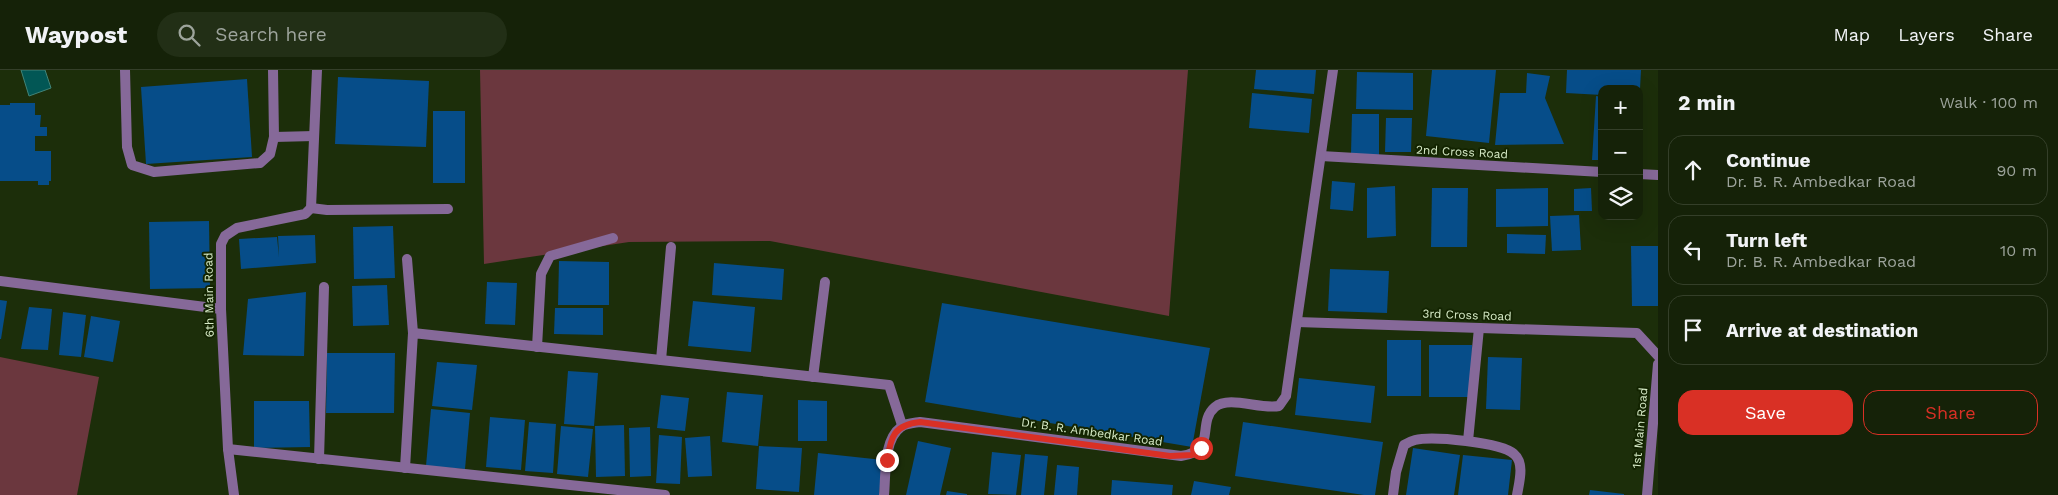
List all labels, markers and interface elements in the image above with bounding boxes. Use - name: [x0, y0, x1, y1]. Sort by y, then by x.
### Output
- search box: [157, 12, 507, 57]
- text: Waypost: [25, 21, 127, 49]
- icon: search: [175, 21, 203, 49]
- text: Search here: [215, 23, 327, 46]
- text: Map: [1833, 24, 1870, 45]
- text: Layers: [1898, 24, 1955, 45]
- text: Share: [1983, 24, 2033, 45]
- map controls: [1598, 85, 1643, 220]
- button: +: [1598, 85, 1643, 130]
- text: 2 min: [1678, 90, 1735, 115]
- text: Walk · 100 m: [1940, 93, 2038, 112]
- button: −: [1598, 130, 1643, 175]
- street label: 2nd Cross Road: [1416, 143, 1508, 161]
- text: Continue: [1726, 149, 1810, 172]
- icon: ahead: [1679, 156, 1707, 184]
- text: 90 m: [1996, 161, 2037, 180]
- text: Dr. B. R. Ambedkar Road: [1726, 172, 1916, 191]
- button: layers: [1598, 175, 1643, 220]
- text: Turn left: [1726, 229, 1807, 252]
- icon: left: [1679, 236, 1707, 264]
- text: 10 m: [2000, 241, 2037, 260]
- street label: 6th Main Road: [201, 252, 217, 338]
- text: Dr. B. R. Ambedkar Road: [1726, 252, 1916, 271]
- street label: 3rd Cross Road: [1422, 306, 1512, 324]
- icon: arrive: [1679, 316, 1707, 344]
- text: Arrive at destination: [1726, 319, 1918, 342]
- street label: 1st Main Road: [1629, 387, 1651, 469]
- button: Save: [1678, 390, 1853, 435]
- button: Share: [1863, 390, 2038, 435]
- street label: Dr. B. R. Ambedkar Road: [1020, 415, 1164, 449]
- route start: [1190, 437, 1213, 460]
- route end: [876, 449, 899, 472]

